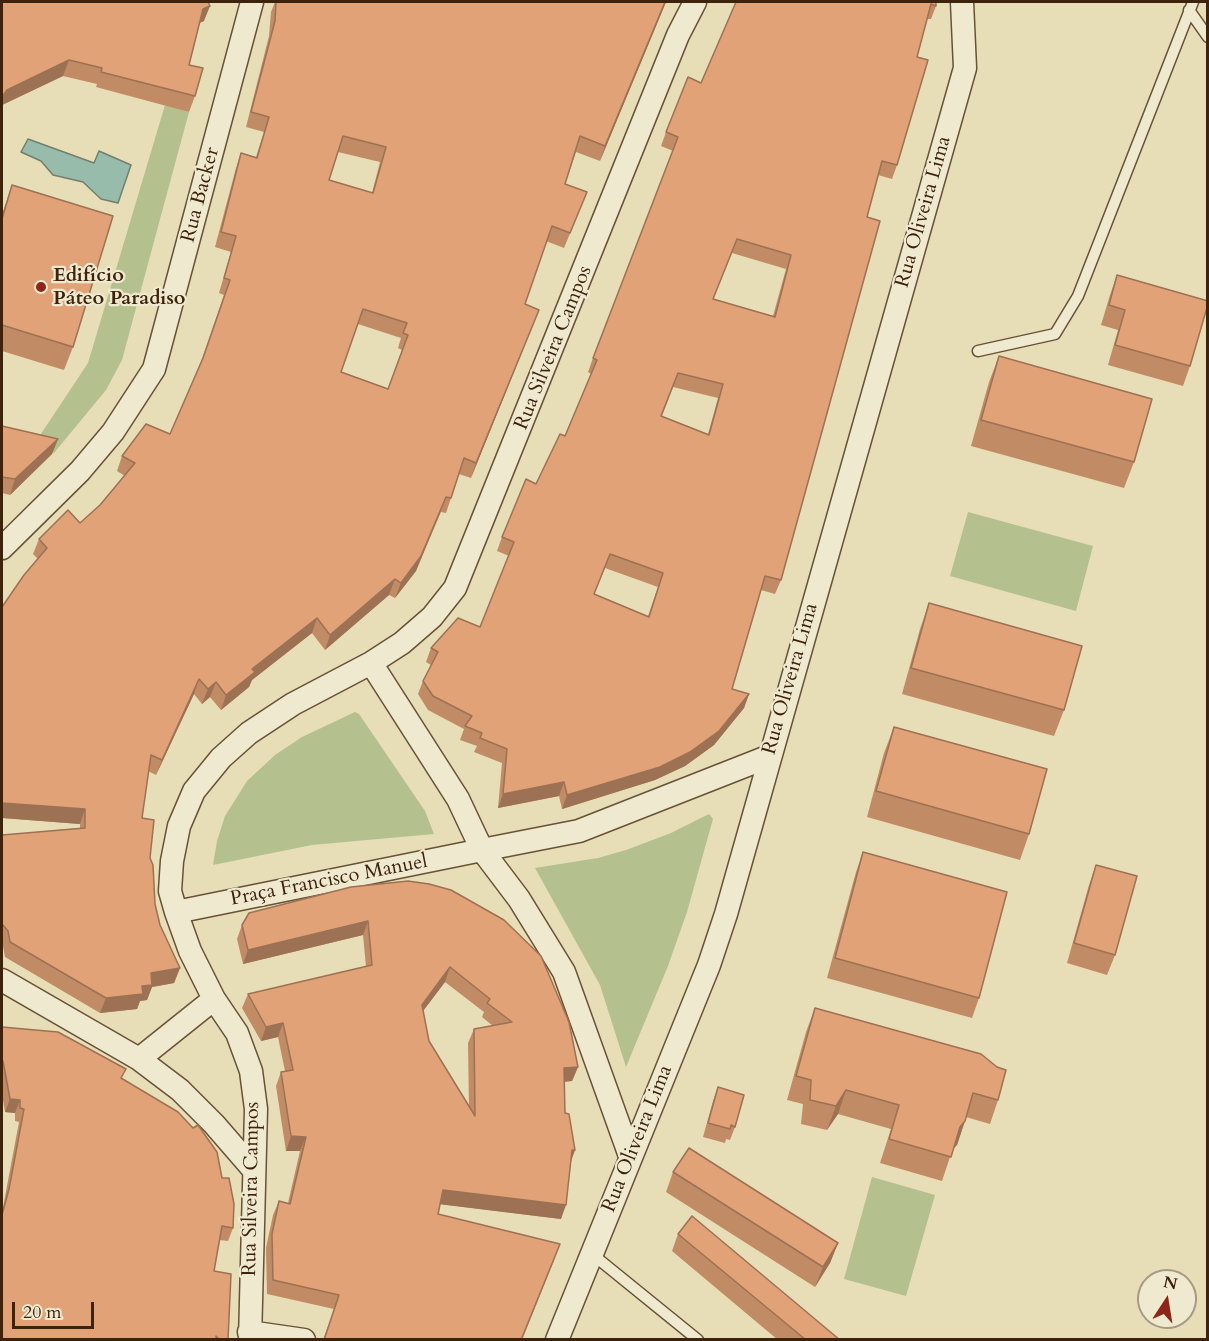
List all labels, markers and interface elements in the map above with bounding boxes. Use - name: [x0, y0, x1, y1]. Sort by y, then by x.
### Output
- street label: Rua Oliveira Lima: [891, 134, 957, 290]
- street label: Rua Backer: [177, 145, 225, 245]
- street label: Rua Silveira Campos: [510, 263, 598, 433]
- place label: Edifício Páteo Paradiso: [53, 264, 186, 311]
- marker: Edifício Páteo Paradiso: [34, 280, 48, 294]
- street label: Rua Oliveira Lima: [758, 601, 824, 757]
- street label: Praça Francisco Manuel: [228, 850, 430, 912]
- street label: Rua Oliveira Lima: [598, 1062, 678, 1216]
- street label: Rua Silveira Campos: [238, 1101, 266, 1277]
- north arrow: [1137, 1269, 1197, 1329]
- text: N: [1161, 1271, 1179, 1296]
- scale bar: [15, 1290, 98, 1328]
- text: 20 m: [23, 1300, 62, 1325]

